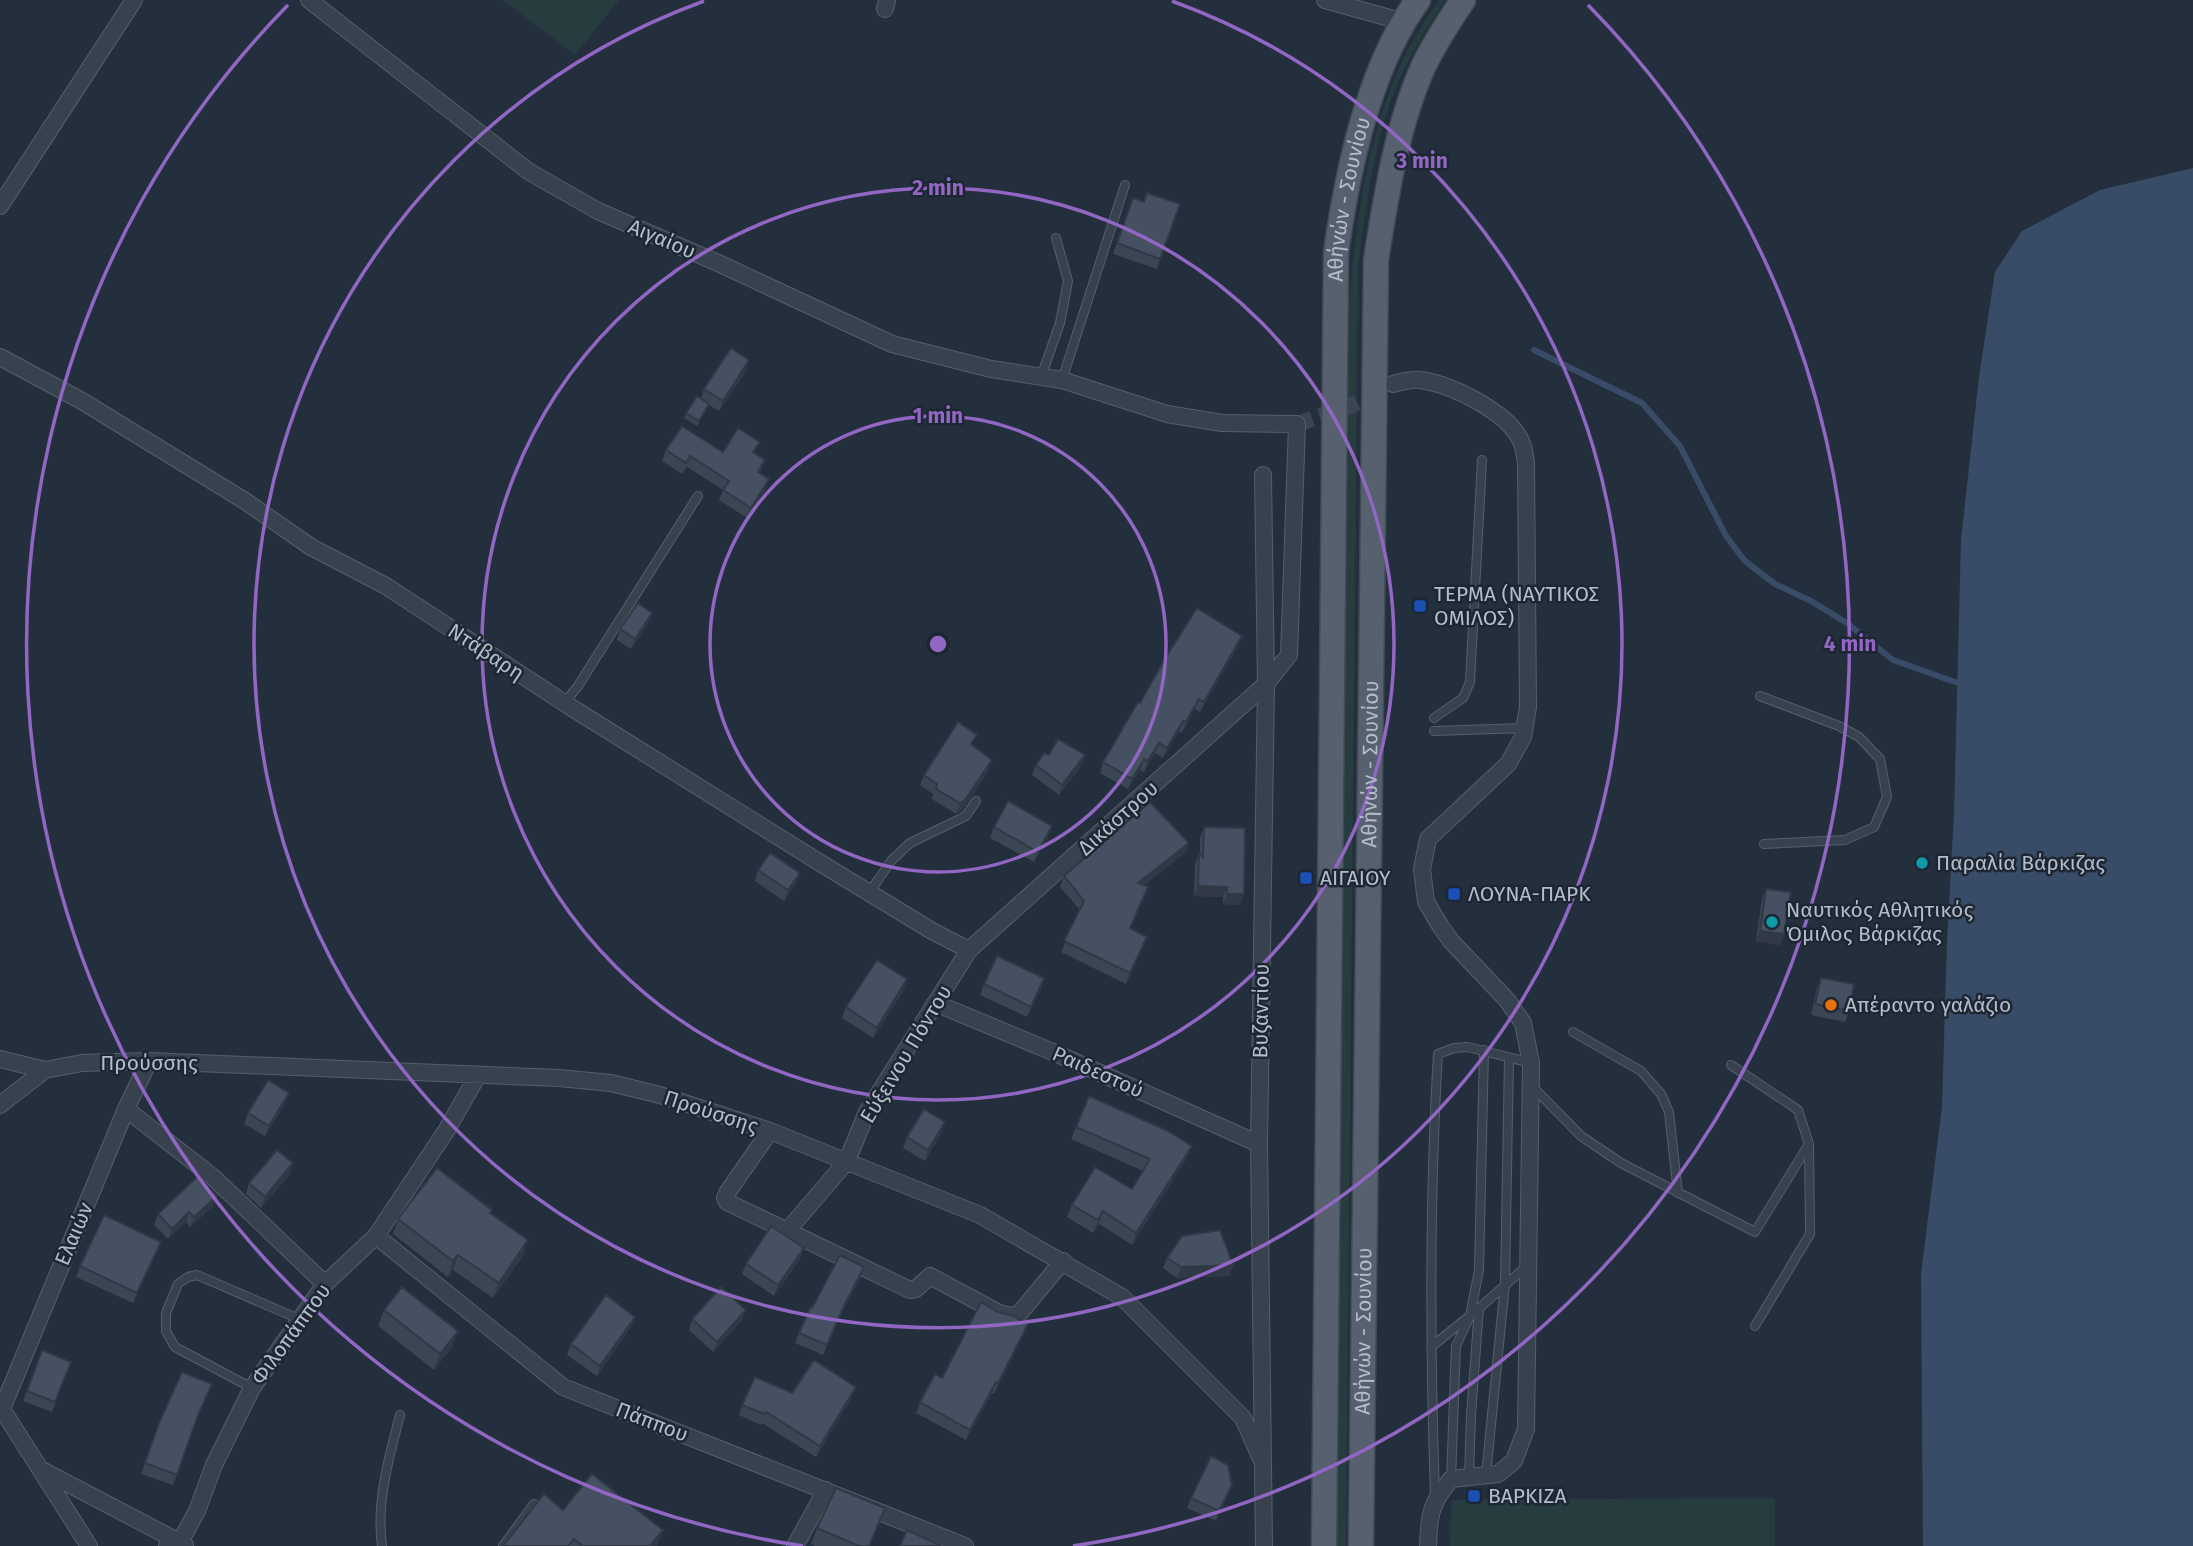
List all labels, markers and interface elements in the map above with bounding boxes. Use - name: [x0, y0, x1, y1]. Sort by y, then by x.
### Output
- street label: Αθήνών - Σουνίου: [1322, 114, 1376, 282]
- text: 3 min: [1395, 148, 1448, 174]
- text: 2 min: [912, 175, 964, 201]
- street label: Αιγαίου: [624, 213, 700, 265]
- text: 1 min: [913, 403, 963, 429]
- place label: ΤΕΡΜΑ (ΝΑΥΤΙΚΟΣ ΟΜΙΛΟΣ): [1434, 581, 1599, 631]
- marker: ΤΕΡΜΑ (ΝΑΥΤΙΚΟΣ ΟΜΙΛΟΣ): [1412, 598, 1428, 614]
- street label: Ντάβαρη: [443, 618, 529, 686]
- text: 4 min: [1824, 631, 1876, 657]
- centre of rings: [926, 632, 950, 656]
- street label: Αθήνών - Σουνίου: [1356, 680, 1384, 848]
- street label: Δικάστρου: [1072, 775, 1164, 861]
- place label: Παραλία Βάρκιζας: [1936, 850, 2105, 876]
- marker: Παραλία Βάρκιζας: [1914, 855, 1930, 871]
- place label: ΑΙΓΑΙΟΥ: [1320, 865, 1391, 891]
- marker: ΑΙΓΑΙΟΥ: [1298, 870, 1314, 886]
- place label: ΛΟΥΝΑ-ΠΑΡΚ: [1468, 881, 1591, 907]
- marker: ΛΟΥΝΑ-ΠΑΡΚ: [1446, 886, 1462, 902]
- place label: Ναυτικός Αθλητικός Όμιλος Βάρκιζας: [1786, 897, 1973, 947]
- marker: Ναυτικός Αθλητικός Όμιλος Βάρκιζας: [1764, 914, 1780, 930]
- street label: Βυζαντίου: [1247, 963, 1275, 1059]
- street label: Εύξεινου Πόντου: [854, 980, 958, 1128]
- place label: Απέραντο γαλάζιο: [1845, 992, 2011, 1018]
- marker: Απέραντο γαλάζιο: [1823, 997, 1839, 1013]
- street label: Ραιδεστού: [1048, 1040, 1148, 1104]
- street label: Προύσσης: [100, 1050, 198, 1076]
- street label: Προύσσης: [661, 1085, 762, 1139]
- street label: Ελαιών: [49, 1199, 99, 1269]
- street label: Αθήνών - Σουνίου: [1350, 1247, 1377, 1415]
- street label: Φιλοπάππου: [246, 1278, 336, 1390]
- street label: Πάππου: [612, 1396, 692, 1448]
- place label: ΒΑΡΚΙΖΑ: [1488, 1483, 1566, 1509]
- marker: ΒΑΡΚΙΖΑ: [1466, 1488, 1482, 1504]

